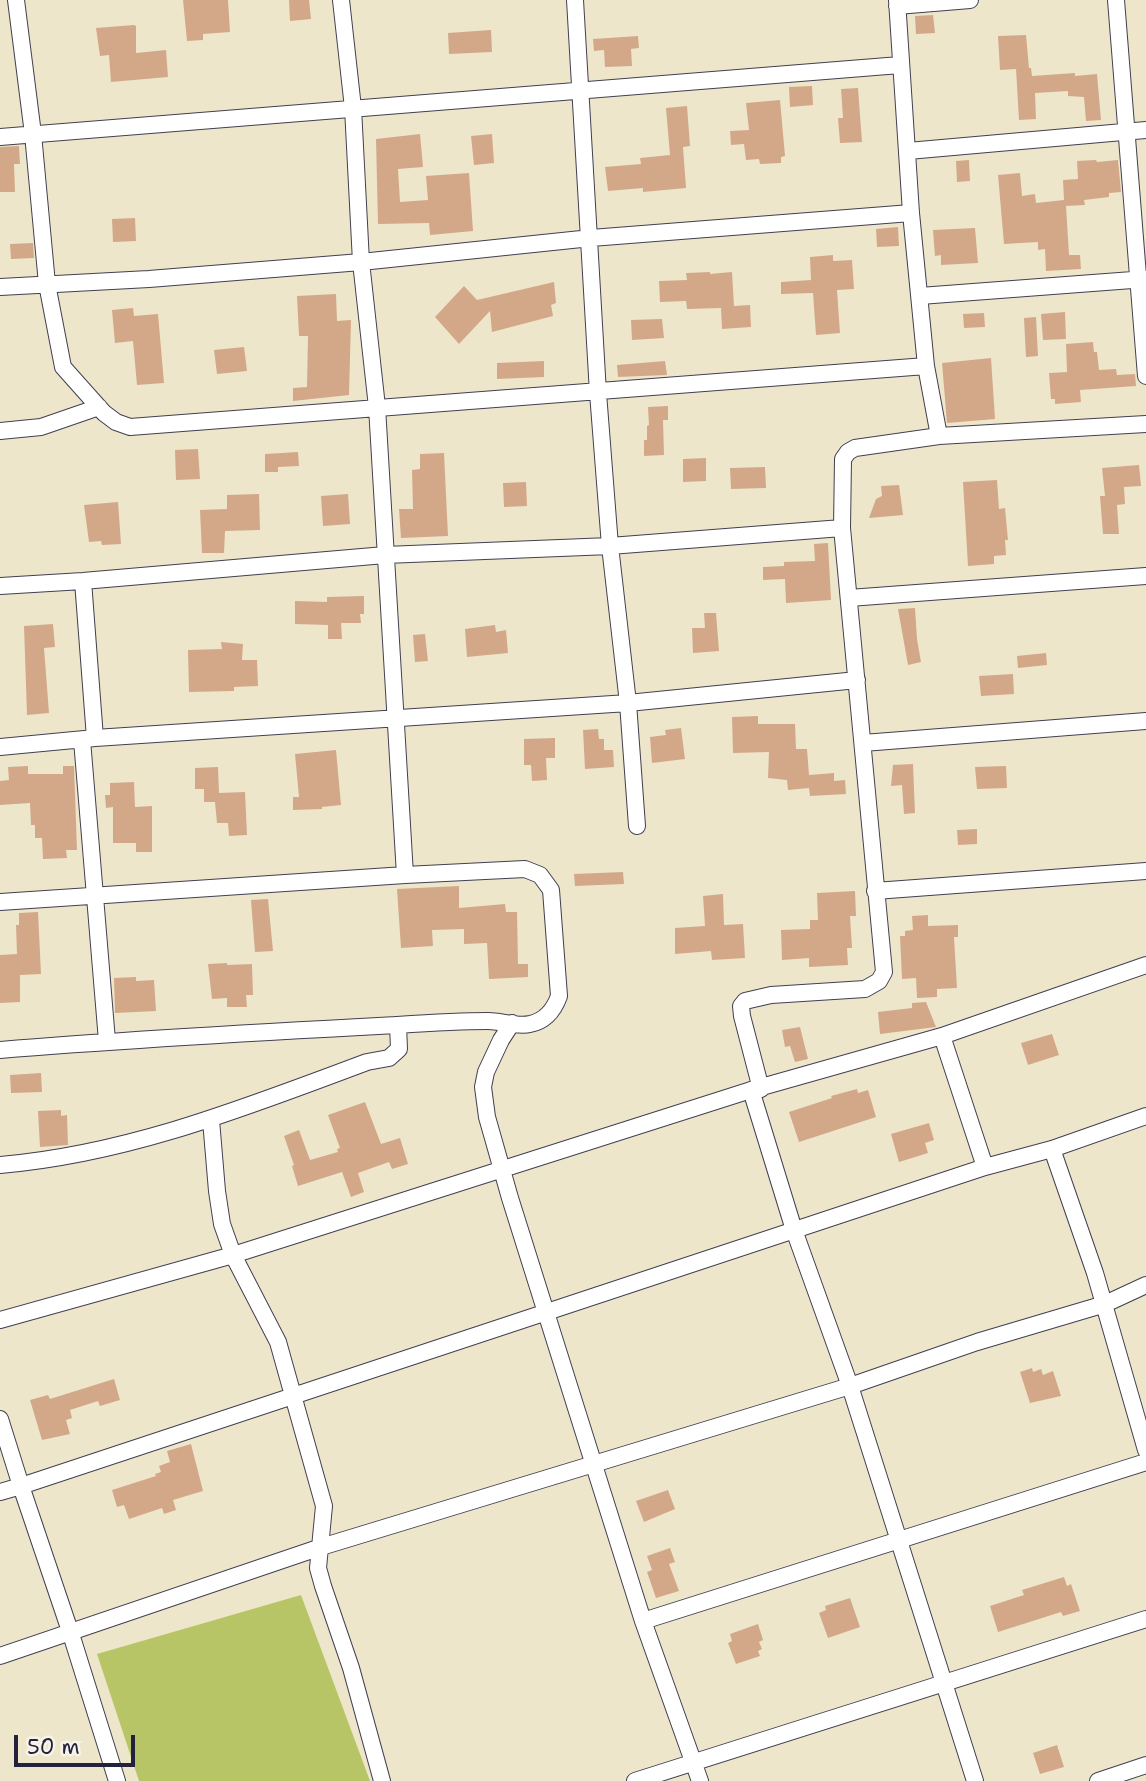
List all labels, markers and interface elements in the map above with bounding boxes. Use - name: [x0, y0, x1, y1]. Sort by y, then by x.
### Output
- scale bar: [18, 1722, 138, 1766]
- text: 50 m: [27, 1733, 80, 1761]

